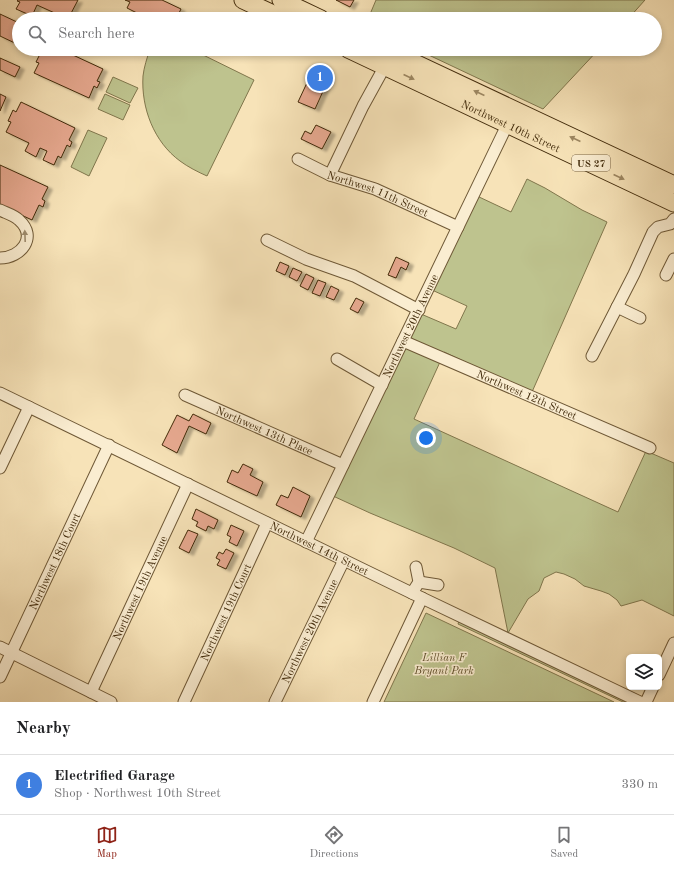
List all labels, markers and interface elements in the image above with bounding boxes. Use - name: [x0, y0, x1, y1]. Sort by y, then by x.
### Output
- search box: [12, 12, 662, 56]
- icon: search: [26, 23, 48, 45]
- text: Search here: [58, 27, 135, 42]
- pin: 1: [307, 63, 333, 93]
- one-way arrow: [403, 74, 414, 80]
- one-way arrow: [473, 90, 485, 96]
- street label: Northwest 10th Street: [459, 99, 561, 155]
- one-way arrow: [570, 136, 581, 142]
- road number: US 27: [572, 155, 610, 171]
- street label: Northwest 11th Street: [325, 170, 430, 220]
- one-way arrow: [613, 174, 625, 180]
- one-way arrow: [22, 230, 29, 242]
- street label: Northwest 20th Avenue: [382, 273, 441, 380]
- street label: Northwest 12th Street: [475, 370, 578, 423]
- street label: Northwest 13th Place: [214, 405, 314, 458]
- your location: [416, 428, 436, 448]
- street label: Northwest 18th Court: [28, 511, 83, 612]
- street label: Northwest 14th Street: [268, 521, 370, 578]
- street label: Northwest 19th Avenue: [112, 535, 170, 642]
- street label: Northwest 19th Court: [200, 562, 254, 663]
- street label: Northwest 20th Avenue: [281, 578, 341, 685]
- park label: Lillian F Bryant Park: [413, 653, 474, 677]
- map controls: [626, 654, 662, 690]
- button: layers: [626, 654, 662, 690]
- text: Nearby: [16, 720, 71, 737]
- text: Electrified Garage: [54, 769, 175, 784]
- text: 1: [25, 778, 33, 791]
- text: 330 m: [621, 778, 658, 791]
- text: Shop · Northwest 10th Street: [54, 787, 221, 800]
- tab: Map: [96, 824, 118, 862]
- tab: Directions: [310, 824, 358, 862]
- tab: Saved: [550, 824, 578, 862]

